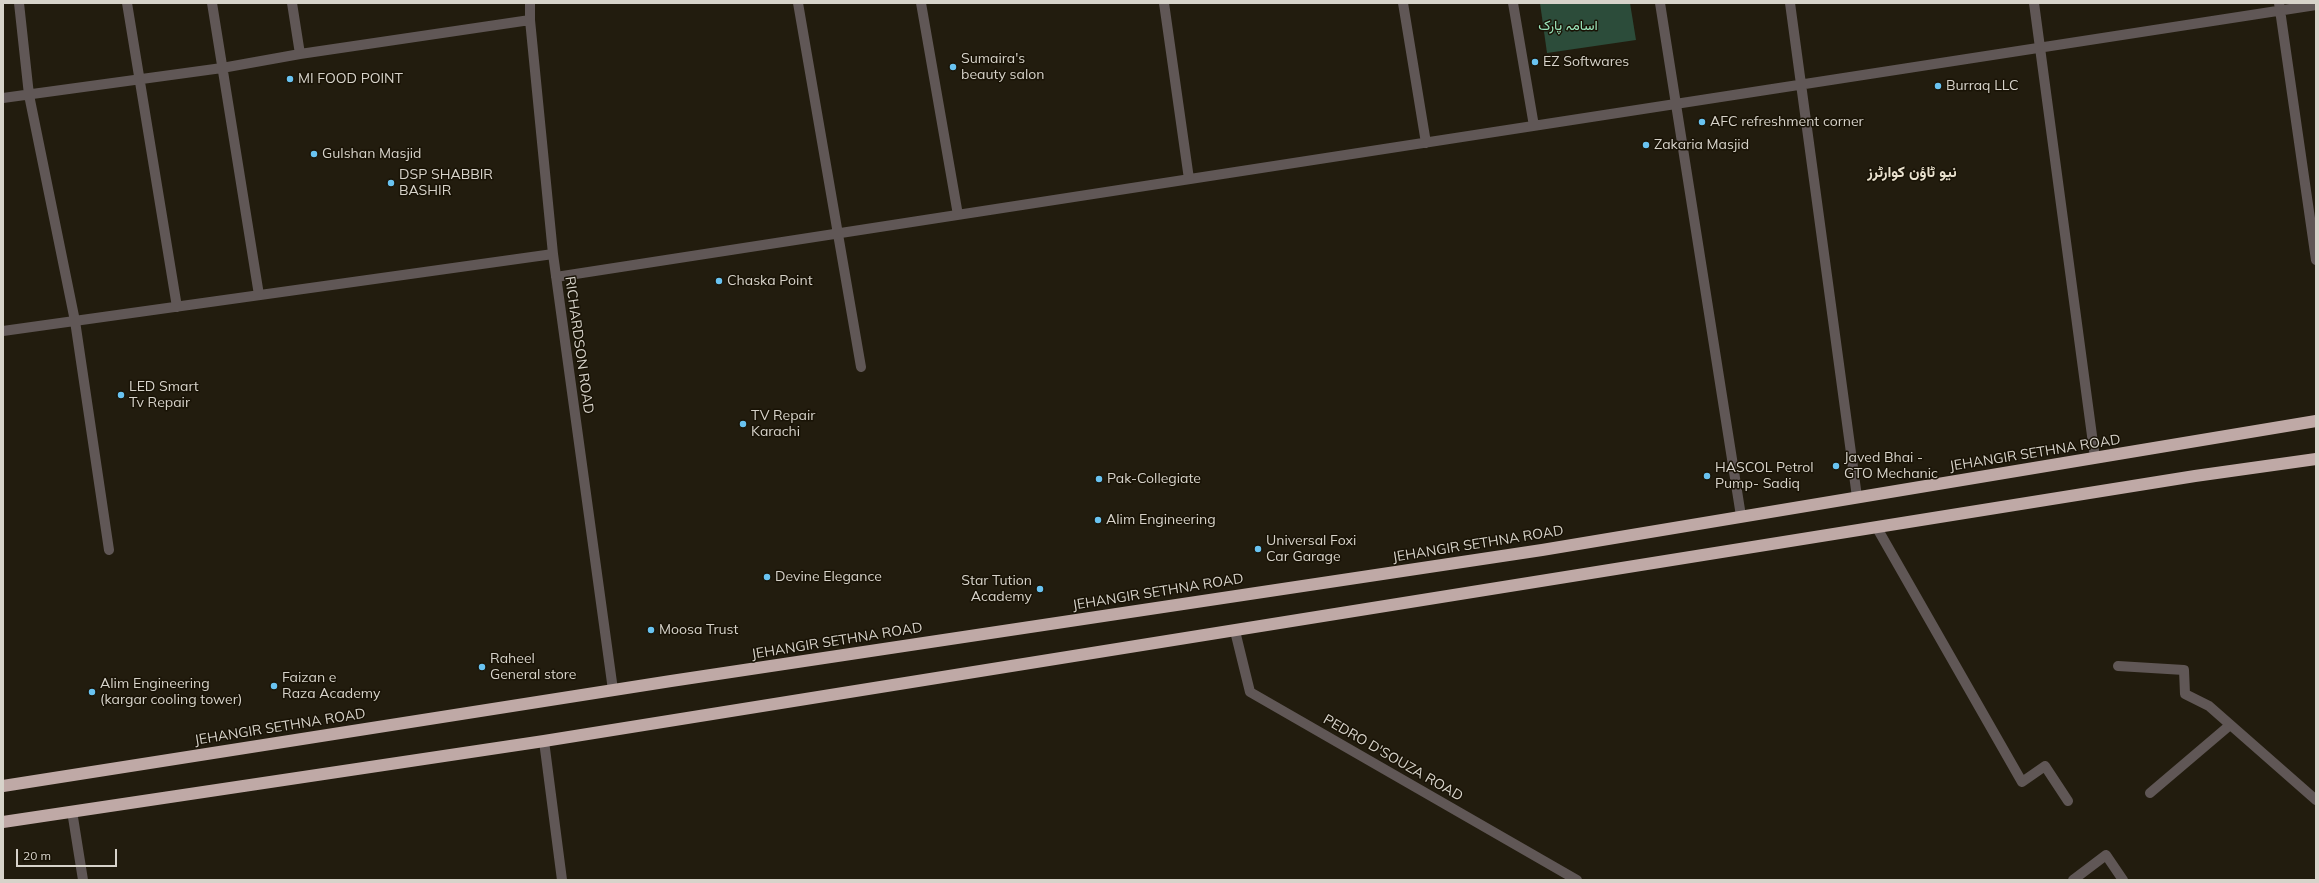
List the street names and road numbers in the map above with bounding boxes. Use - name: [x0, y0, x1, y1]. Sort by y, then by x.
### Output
- street label: RICHARDSON ROAD: [561, 275, 597, 415]
- street label: JEHANGIR SETHNA ROAD: [1948, 431, 2122, 475]
- street label: JEHANGIR SETHNA ROAD: [1391, 522, 1565, 566]
- street label: JEHANGIR SETHNA ROAD: [1071, 570, 1245, 614]
- street label: JEHANGIR SETHNA ROAD: [750, 619, 924, 663]
- street label: JEHANGIR SETHNA ROAD: [193, 705, 367, 749]
- street label: PEDRO D'SOUZA ROAD: [1320, 711, 1466, 805]

